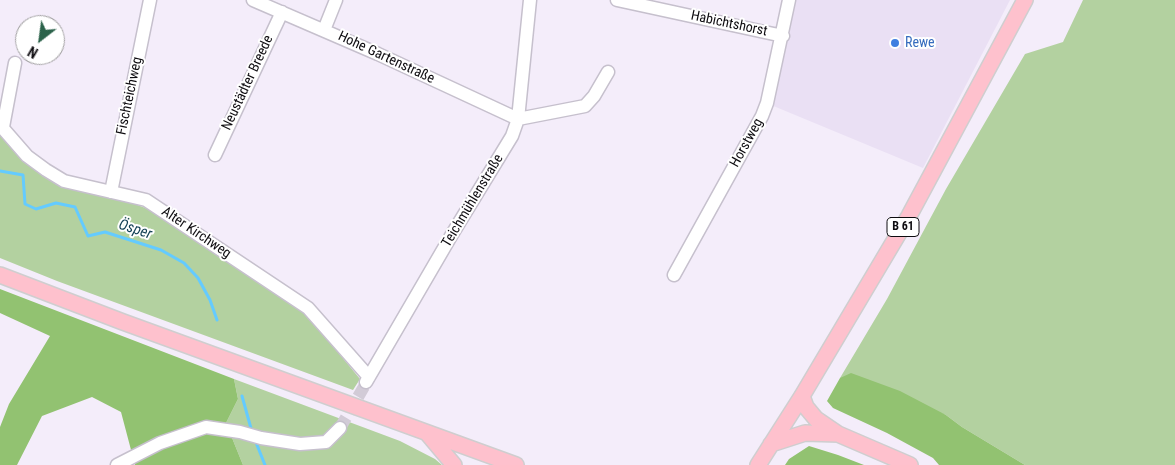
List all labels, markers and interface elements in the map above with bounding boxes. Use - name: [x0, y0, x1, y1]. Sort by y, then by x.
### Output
- street label: Habichtshorst: [689, 8, 769, 40]
- north arrow: [15, 15, 65, 65]
- street label: Hohe Gartenstraße: [335, 28, 437, 88]
- street label: Neustädter Breede: [219, 33, 277, 133]
- place label: Rewe: [905, 35, 935, 51]
- marker: Rewe: [889, 37, 901, 49]
- text: N: [25, 43, 41, 61]
- street label: Fischteichweg: [114, 55, 146, 137]
- street label: Horstweg: [727, 116, 767, 170]
- street label: Teichmühlenstraße: [439, 152, 507, 250]
- street label: Alter Kirchweg: [158, 204, 234, 262]
- water label: Ösper: [116, 216, 154, 244]
- road number: B 61: [887, 218, 919, 236]

